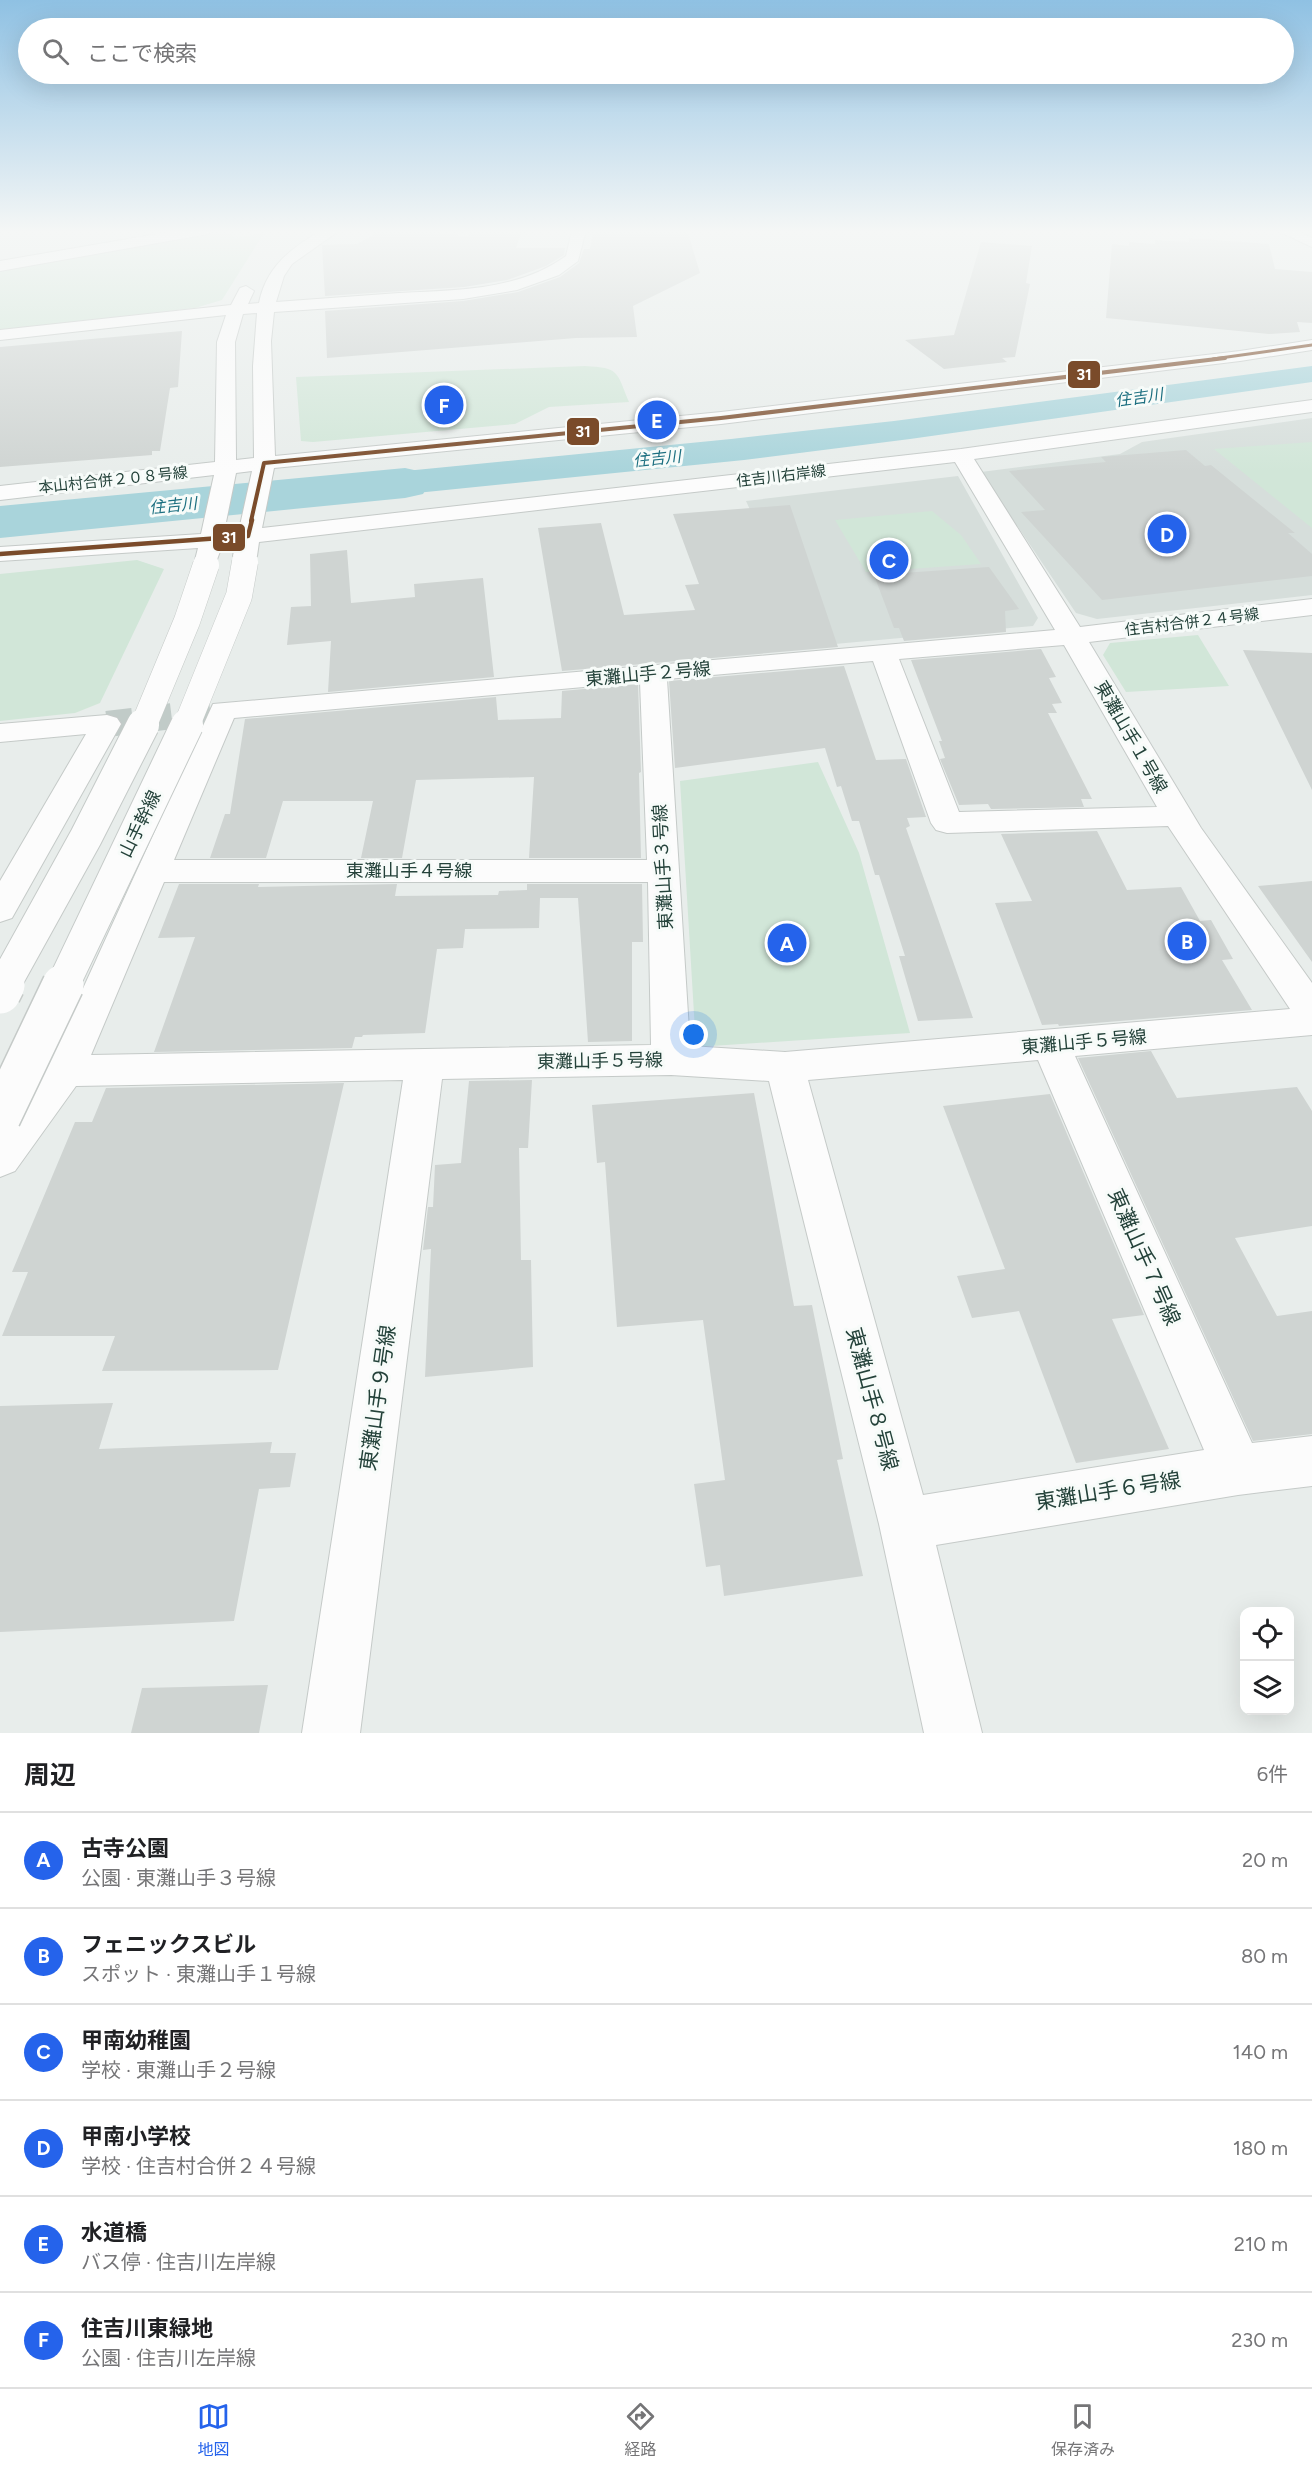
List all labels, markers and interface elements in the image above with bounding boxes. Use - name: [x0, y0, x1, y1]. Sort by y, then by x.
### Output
- search box: [18, 18, 1294, 84]
- icon: search: [39, 35, 72, 68]
- text: ここで検索: [87, 40, 197, 67]
- line badge: 31: [1067, 360, 1101, 389]
- text: 31: [1076, 365, 1092, 384]
- pin: F: [424, 382, 464, 428]
- water label: 住吉川: [1114, 384, 1166, 410]
- pin: E: [638, 398, 676, 442]
- line badge: 31: [566, 417, 600, 446]
- text: 31: [575, 422, 591, 441]
- water label: 住吉川: [632, 446, 684, 470]
- street label: 住吉川右岸線: [735, 462, 827, 490]
- street label: 本山村合併２０８号線: [37, 463, 189, 497]
- water label: 住吉川: [148, 493, 200, 517]
- pin: D: [1148, 512, 1186, 556]
- line badge: 31: [212, 523, 246, 552]
- text: 31: [221, 528, 237, 547]
- pin: C: [870, 538, 908, 582]
- street label: 住吉村合併２４号線: [1124, 605, 1260, 639]
- street label: 東灘山手２号線: [584, 658, 712, 690]
- street label: 東灘山手１号線: [1090, 677, 1172, 797]
- street label: 山手幹線: [114, 787, 166, 861]
- street label: 東灘山手３号線: [649, 804, 677, 930]
- street label: 東灘山手４号線: [346, 860, 472, 882]
- pin: B: [1168, 918, 1206, 964]
- pin: A: [768, 920, 806, 966]
- your location: [679, 1020, 708, 1049]
- street label: 東灘山手５号線: [1020, 1026, 1148, 1058]
- street label: 東灘山手５号線: [537, 1049, 663, 1073]
- street label: 東灘山手７号線: [1103, 1185, 1186, 1329]
- street label: 東灘山手９号線: [355, 1323, 400, 1472]
- street label: 東灘山手８号線: [841, 1325, 904, 1473]
- street label: 東灘山手６号線: [1033, 1467, 1182, 1514]
- map controls: [1240, 1607, 1294, 1715]
- button: locate: [1240, 1607, 1294, 1661]
- button: layers: [1240, 1661, 1294, 1715]
- text: 周辺: [24, 1759, 76, 1791]
- text: 6件: [1257, 1762, 1288, 1786]
- text: 古寺公園: [81, 1835, 169, 1862]
- text: A: [36, 1848, 51, 1872]
- text: 20 m: [1242, 1848, 1288, 1872]
- text: 公園 · 東灘山手３号線: [81, 1866, 276, 1890]
- text: フェニックスビル: [81, 1931, 256, 1958]
- text: B: [37, 1944, 50, 1968]
- text: 80 m: [1241, 1944, 1288, 1968]
- text: スポット · 東灘山手１号線: [81, 1962, 316, 1986]
- text: 甲南幼稚園: [81, 2027, 191, 2054]
- text: C: [36, 2040, 51, 2064]
- text: 140 m: [1233, 2040, 1288, 2064]
- text: 学校 · 東灘山手２号線: [81, 2058, 276, 2082]
- text: 甲南小学校: [81, 2123, 191, 2150]
- text: D: [37, 2136, 51, 2160]
- text: 180 m: [1233, 2136, 1288, 2160]
- text: 学校 · 住吉村合併２４号線: [81, 2154, 316, 2178]
- text: 水道橋: [81, 2219, 147, 2246]
- text: E: [38, 2232, 49, 2256]
- text: 210 m: [1234, 2232, 1288, 2256]
- text: バス停 · 住吉川左岸線: [81, 2250, 276, 2274]
- text: 住吉川東緑地: [81, 2315, 213, 2342]
- text: F: [38, 2328, 49, 2352]
- text: 230 m: [1231, 2328, 1288, 2352]
- text: 公園 · 住吉川左岸線: [81, 2346, 256, 2370]
- tab: 地図: [197, 2400, 230, 2460]
- tab: 経路: [624, 2400, 657, 2460]
- tab: 保存済み: [1051, 2400, 1115, 2460]

